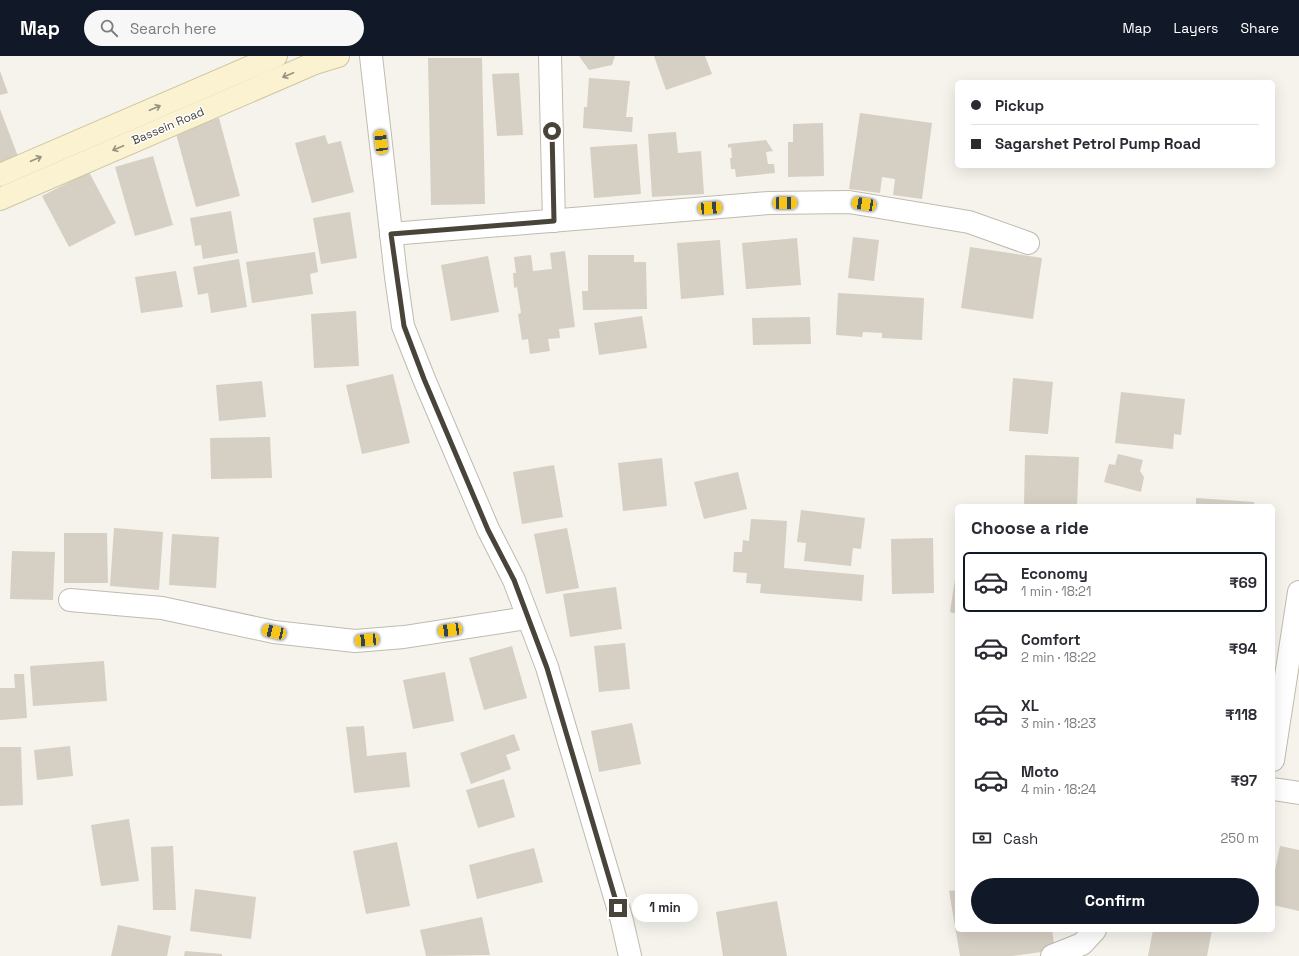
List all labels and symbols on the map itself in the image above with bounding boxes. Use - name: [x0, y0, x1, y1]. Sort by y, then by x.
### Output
- one-way arrow: [283, 71, 295, 79]
- street label: Bassein Road: [129, 104, 207, 148]
- one-way arrow: [149, 104, 161, 111]
- route start: [543, 122, 561, 140]
- car: [374, 129, 388, 155]
- one-way arrow: [112, 145, 124, 153]
- one-way arrow: [29, 155, 41, 162]
- car: [851, 196, 877, 212]
- car: [773, 197, 797, 209]
- car: [698, 201, 722, 215]
- car: [437, 622, 463, 638]
- car: [261, 623, 287, 641]
- car: [355, 633, 379, 647]
- callout: 1 min: [632, 894, 698, 922]
- route end: [609, 899, 627, 917]

